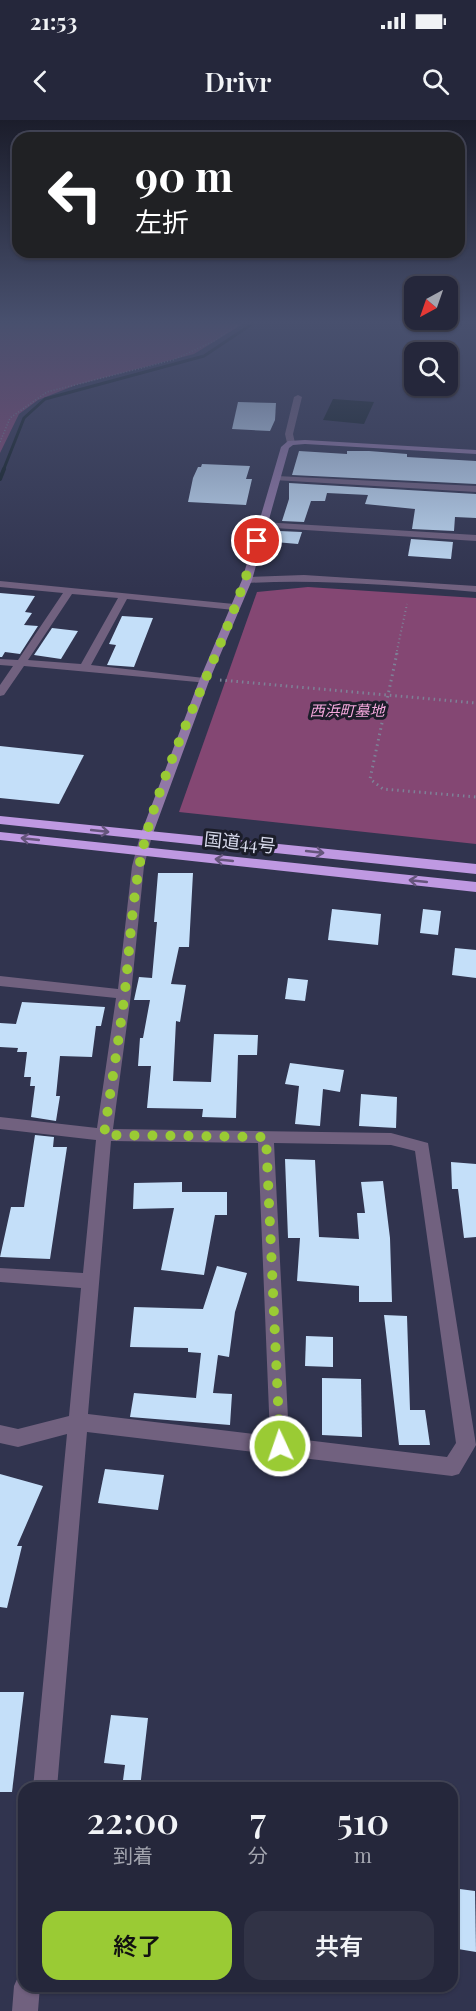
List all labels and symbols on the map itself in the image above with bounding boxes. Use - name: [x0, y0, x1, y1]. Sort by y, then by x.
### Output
- north arrow: [404, 276, 458, 330]
- pin: [231, 515, 282, 566]
- park label: 西浜町墓地: [309, 700, 386, 720]
- one-way arrow: [89, 825, 109, 836]
- street label: 国道44号: [203, 826, 277, 858]
- one-way arrow: [21, 833, 40, 844]
- one-way arrow: [304, 847, 324, 858]
- one-way arrow: [214, 854, 234, 865]
- one-way arrow: [408, 875, 428, 886]
- position arrow: [248, 1414, 312, 1478]

